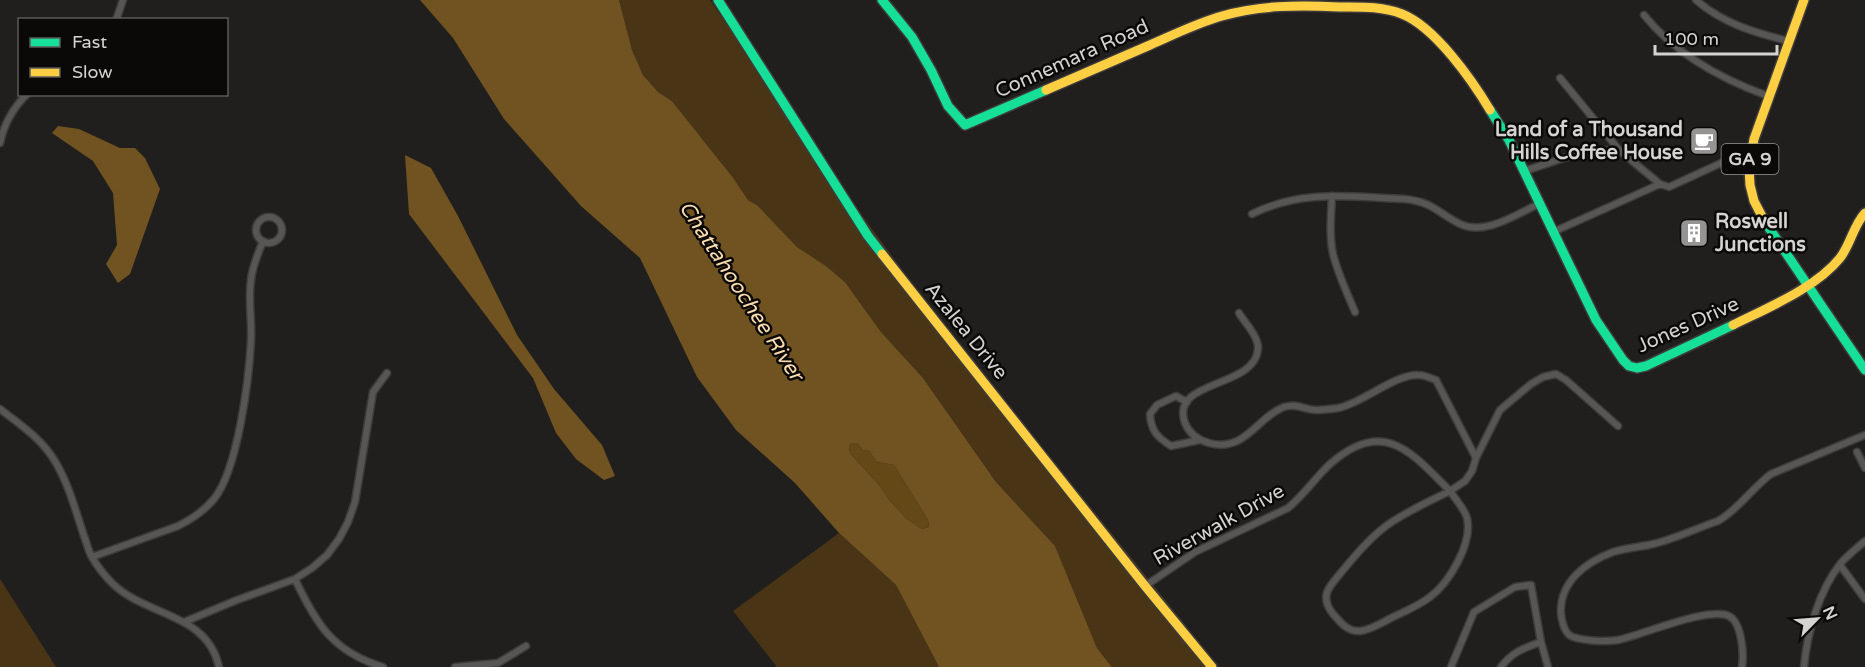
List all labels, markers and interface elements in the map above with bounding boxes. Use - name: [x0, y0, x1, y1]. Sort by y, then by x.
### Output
- street label: Connemara Road: [992, 14, 1152, 104]
- legend: [18, 18, 228, 96]
- scale bar: [1655, 18, 1776, 56]
- text: 100 m: [1664, 28, 1719, 50]
- text: Fast: [72, 31, 107, 53]
- text: Slow: [72, 61, 113, 83]
- place label: Land of a Thousand Hills Coffee House: [1495, 118, 1683, 165]
- cafe icon: Land of a Thousand Hills Coffee House: [1688, 125, 1720, 157]
- road number: GA 9: [1722, 144, 1778, 174]
- water label: Chattahoochee River: [673, 196, 810, 388]
- place label: Roswell Junctions: [1714, 210, 1806, 257]
- building icon: Roswell Junctions: [1678, 217, 1710, 249]
- street label: Azalea Drive: [920, 278, 1012, 384]
- street label: Jones Drive: [1633, 292, 1743, 358]
- street label: Riverwalk Drive: [1149, 479, 1289, 571]
- north arrow: [1787, 589, 1847, 649]
- text: N: [1818, 603, 1841, 623]

